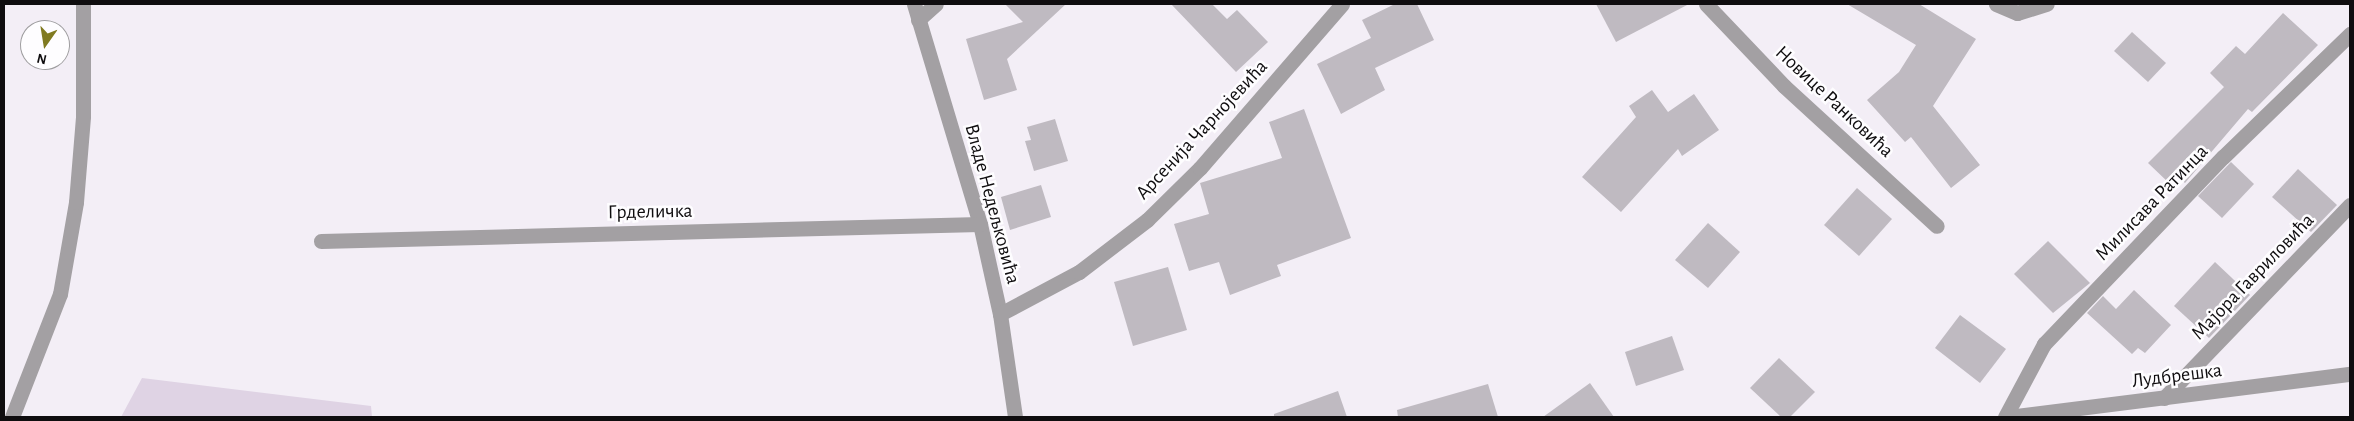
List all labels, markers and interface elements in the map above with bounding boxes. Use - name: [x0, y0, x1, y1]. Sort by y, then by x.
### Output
- north arrow: [20, 20, 70, 70]
- street label: Новице Ранковића: [1770, 41, 1898, 163]
- text: N: [36, 51, 48, 67]
- street label: Арсенија Чарнојевића: [1131, 55, 1273, 205]
- street label: Владе Недељковића: [959, 121, 1025, 287]
- street label: Милисава Ратинца: [2091, 140, 2213, 266]
- street label: Грделичка: [607, 199, 693, 225]
- street label: Мајора Гавриловића: [2186, 209, 2320, 345]
- street label: Лудбрешка: [2131, 359, 2223, 393]

